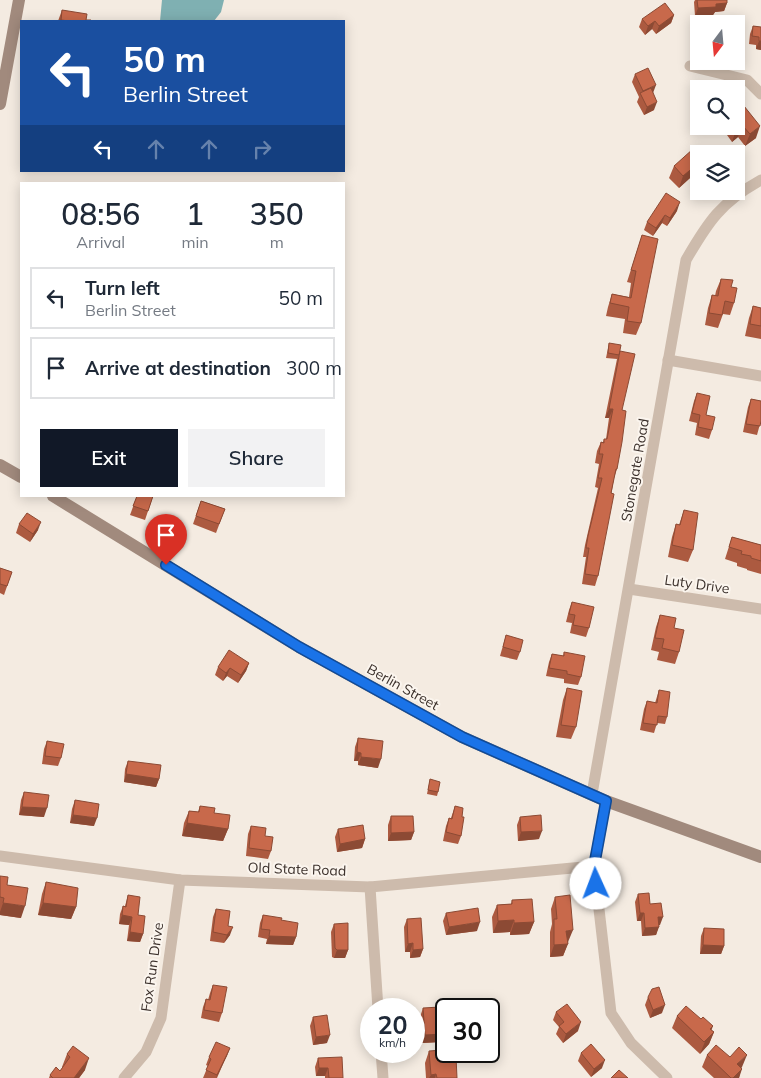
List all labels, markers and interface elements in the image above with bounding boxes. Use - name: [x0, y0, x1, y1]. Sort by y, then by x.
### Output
- north arrow: [690, 15, 745, 70]
- map controls: [690, 15, 745, 200]
- text: 50 m: [123, 37, 206, 81]
- icon: left: [40, 40, 105, 105]
- text: Berlin Street: [123, 80, 248, 108]
- button: search: [690, 80, 745, 135]
- icon: left: [89, 135, 117, 163]
- icon: ahead: [142, 135, 170, 163]
- icon: ahead: [195, 135, 223, 163]
- icon: right: [248, 135, 276, 163]
- button: layers: [690, 145, 745, 200]
- text: 08:56: [61, 195, 140, 233]
- text: 1: [186, 195, 204, 233]
- text: 350: [250, 195, 304, 233]
- text: Arrival: [76, 232, 125, 252]
- text: min: [181, 232, 209, 252]
- text: m: [270, 232, 284, 252]
- text: Turn left: [85, 276, 160, 300]
- icon: left: [42, 284, 70, 312]
- text: 50 m: [279, 286, 323, 310]
- text: Berlin Street: [85, 300, 176, 320]
- icon: arrive: [42, 354, 70, 382]
- text: Arrive at destination: [85, 356, 271, 380]
- text: 300 m: [286, 356, 342, 380]
- street label: Stonegate Road: [617, 417, 653, 523]
- button: Exit: [40, 429, 178, 487]
- button: Share: [188, 429, 325, 487]
- pin: [145, 514, 187, 565]
- icon: arrive: [152, 521, 180, 549]
- street label: Luty Drive: [663, 571, 731, 597]
- street label: Berlin Street: [364, 660, 442, 714]
- position arrow: [569, 857, 621, 909]
- street label: Old State Road: [247, 858, 347, 880]
- street label: Fox Run Drive: [137, 921, 167, 1013]
- speed limit sign: 30: [435, 998, 500, 1063]
- text: 20: [377, 1009, 408, 1040]
- text: km/h: [379, 1035, 406, 1050]

